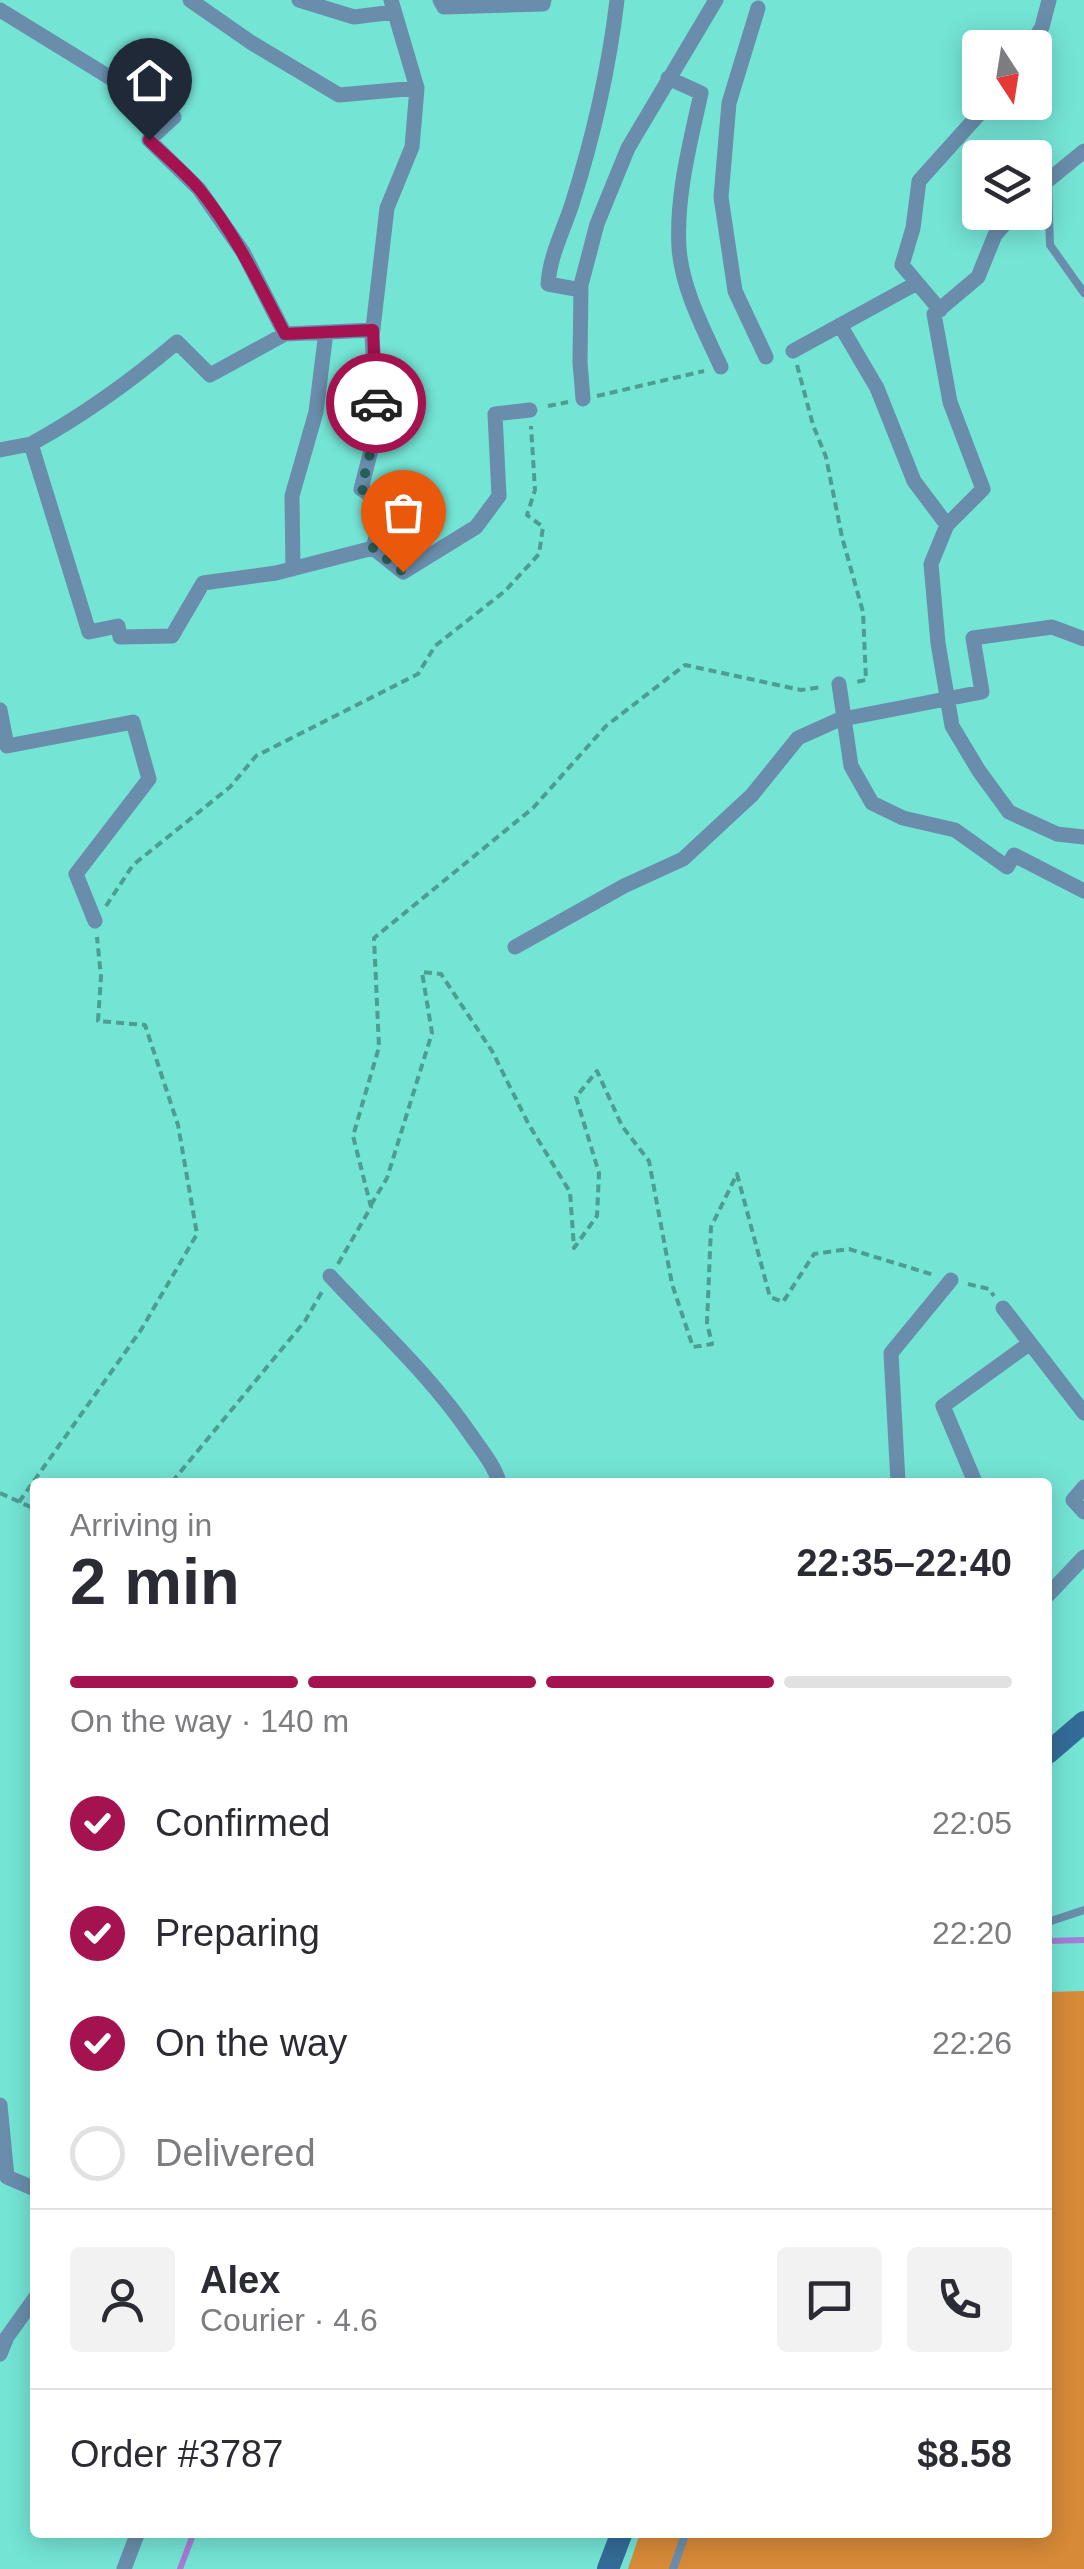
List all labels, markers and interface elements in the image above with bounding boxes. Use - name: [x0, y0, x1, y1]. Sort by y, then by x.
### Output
- north arrow: [962, 30, 1052, 120]
- map controls: [962, 30, 1052, 230]
- pin: [107, 38, 192, 141]
- icon: home: [122, 53, 177, 108]
- button: layers: [962, 140, 1052, 230]
- courier: [326, 353, 426, 453]
- icon: car: [349, 376, 404, 431]
- pin: [361, 470, 446, 573]
- icon: bag: [376, 485, 431, 540]
- text: Arriving in: [70, 1507, 212, 1543]
- text: 22:35–22:40: [796, 1542, 1012, 1584]
- text: 2 min: [70, 1545, 240, 1618]
- text: On the way · 140 m: [70, 1703, 349, 1739]
- icon: check: [70, 1796, 125, 1851]
- text: Confirmed: [155, 1802, 330, 1844]
- text: 22:05: [932, 1805, 1012, 1841]
- icon: check: [70, 1906, 125, 1961]
- text: Preparing: [155, 1912, 320, 1954]
- text: 22:20: [932, 1915, 1012, 1951]
- icon: check: [70, 2016, 125, 2071]
- text: On the way: [155, 2022, 347, 2064]
- text: 22:26: [932, 2025, 1012, 2061]
- text: Delivered: [155, 2132, 316, 2174]
- button: person: [70, 2247, 175, 2352]
- button: chat: [777, 2247, 882, 2352]
- button: phone: [907, 2247, 1012, 2352]
- text: Alex: [200, 2259, 280, 2301]
- text: Courier · 4.6: [200, 2302, 378, 2338]
- text: Order #3787: [70, 2433, 283, 2475]
- text: $8.58: [917, 2433, 1012, 2475]

